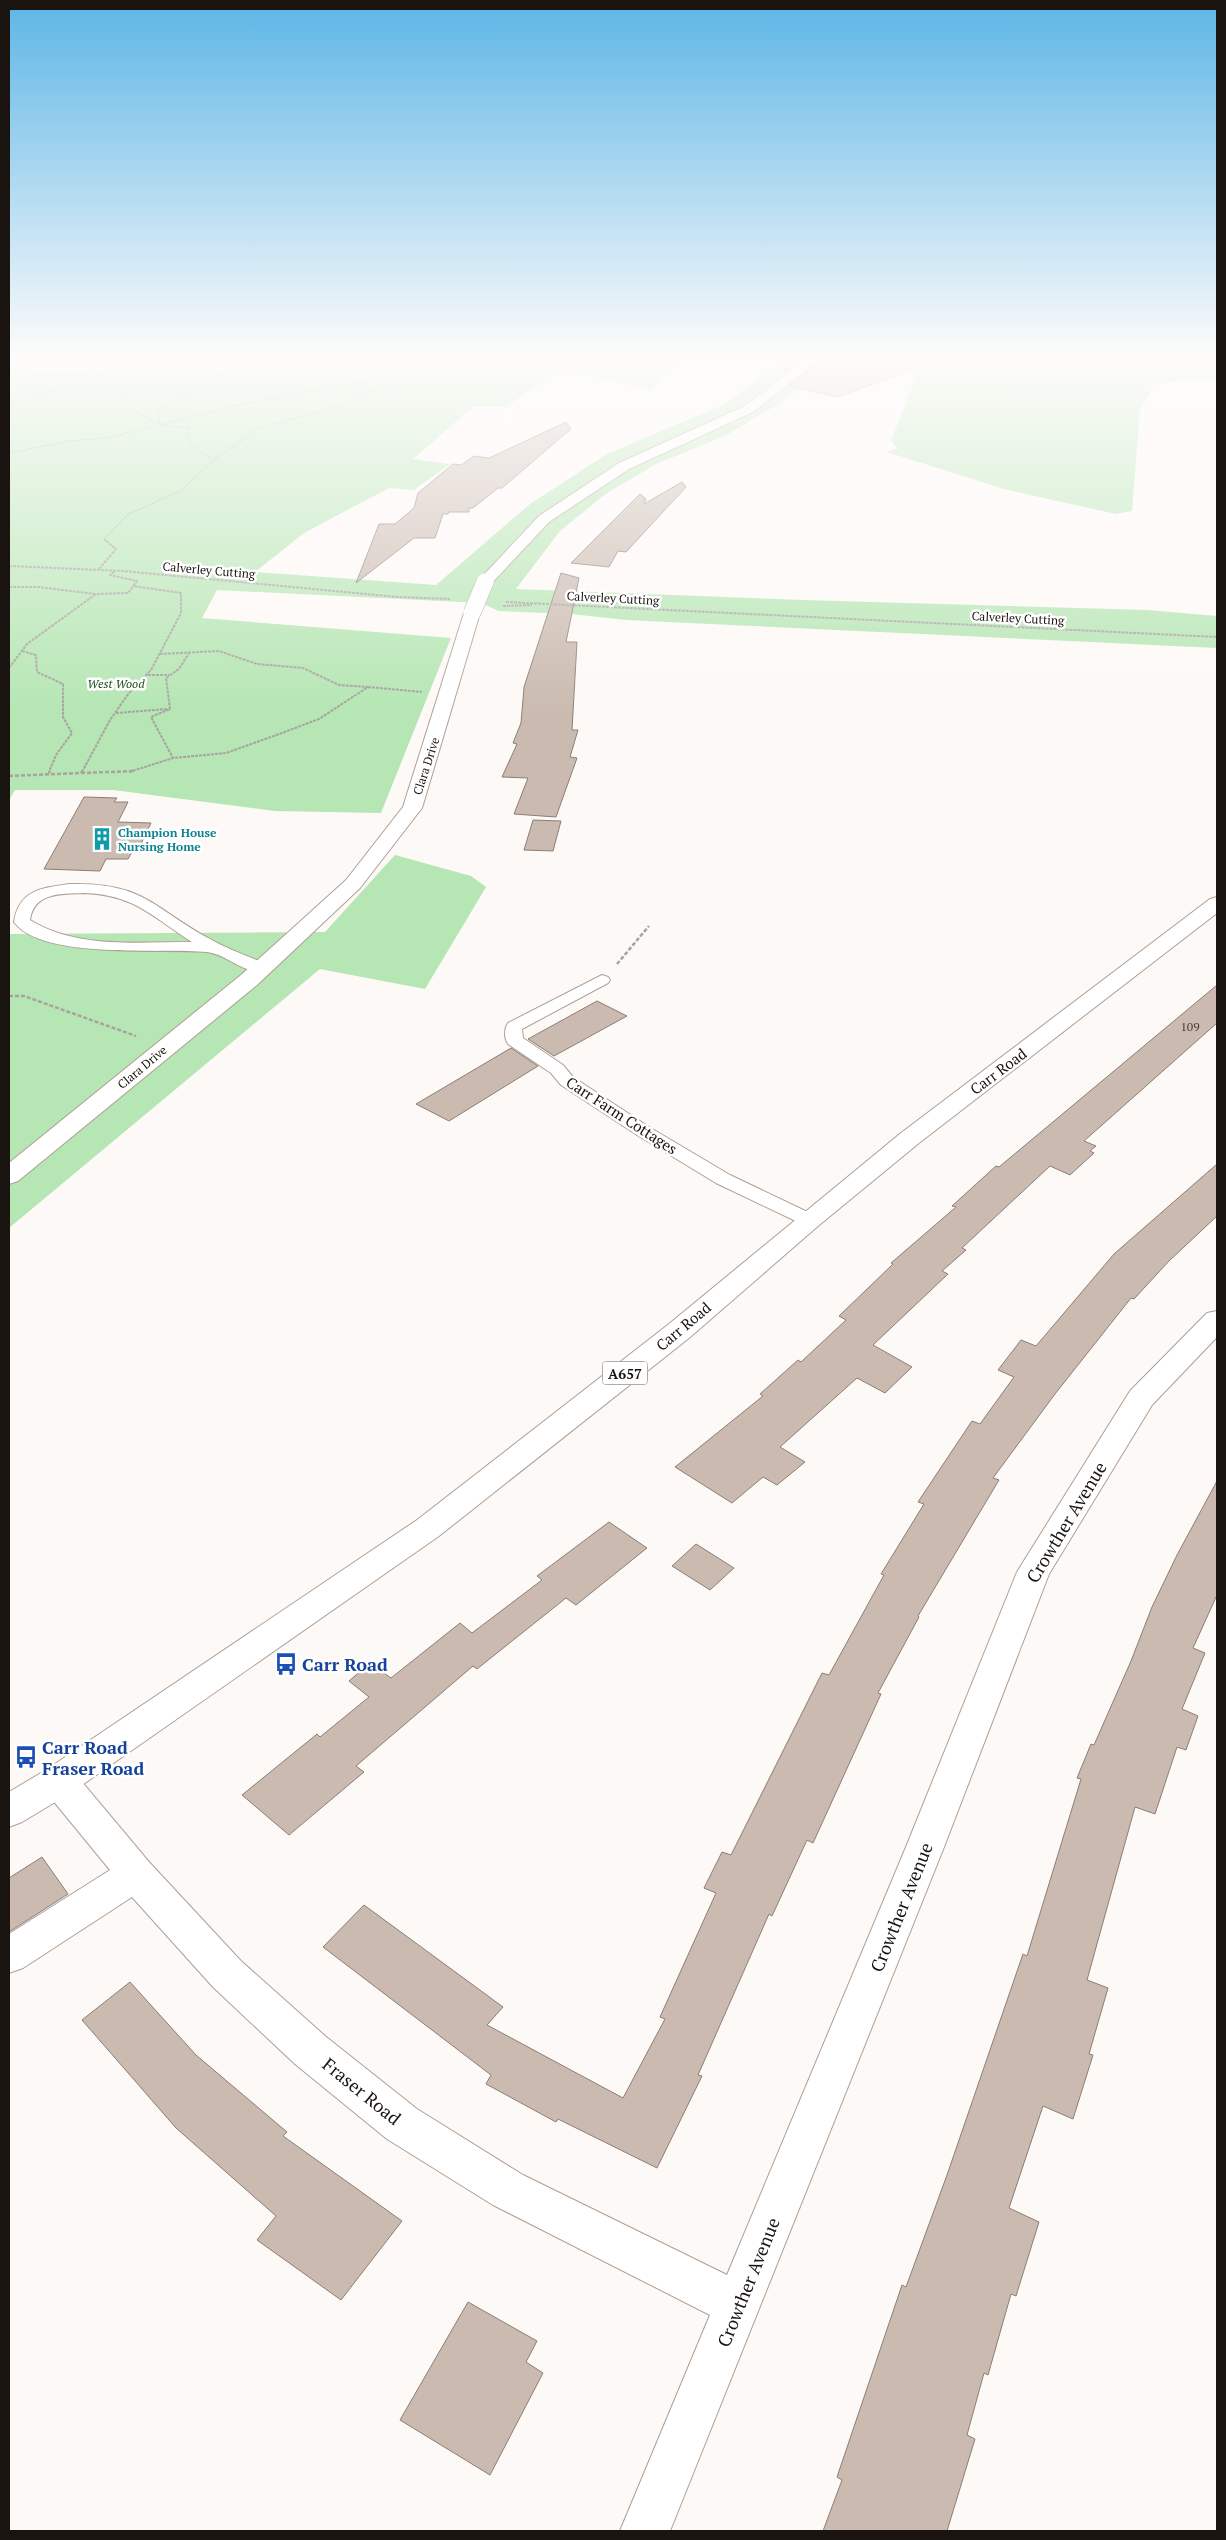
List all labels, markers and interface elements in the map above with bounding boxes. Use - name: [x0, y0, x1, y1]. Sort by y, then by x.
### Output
- street label: Calverley Cutting: [162, 558, 257, 582]
- street label: Calverley Cutting: [566, 588, 660, 608]
- street label: Calverley Cutting: [971, 608, 1065, 628]
- park label: West Wood: [87, 676, 145, 691]
- street label: Clara Drive: [410, 735, 442, 797]
- place label: Champion House Nursing Home: [118, 825, 217, 854]
- building icon: Champion House Nursing Home: [89, 826, 115, 852]
- house number: 109: [1180, 1019, 1200, 1034]
- street label: Clara Drive: [114, 1042, 170, 1092]
- street label: Carr Road: [966, 1043, 1030, 1099]
- street label: Carr Farm Cottages: [563, 1072, 681, 1158]
- street label: Carr Road: [651, 1297, 715, 1355]
- road number: A657: [602, 1362, 648, 1385]
- street label: Crowther Avenue: [1020, 1457, 1112, 1587]
- bus stop icon: Carr Road: [273, 1651, 299, 1677]
- place label: Carr Road: [302, 1652, 388, 1676]
- place label: Carr Road Fraser Road: [42, 1735, 144, 1780]
- bus stop icon: Carr Road Fraser Road: [13, 1744, 39, 1770]
- street label: Crowther Avenue: [864, 1839, 938, 1975]
- street label: Fraser Road: [318, 2052, 406, 2130]
- street label: Crowther Avenue: [711, 2214, 785, 2350]

